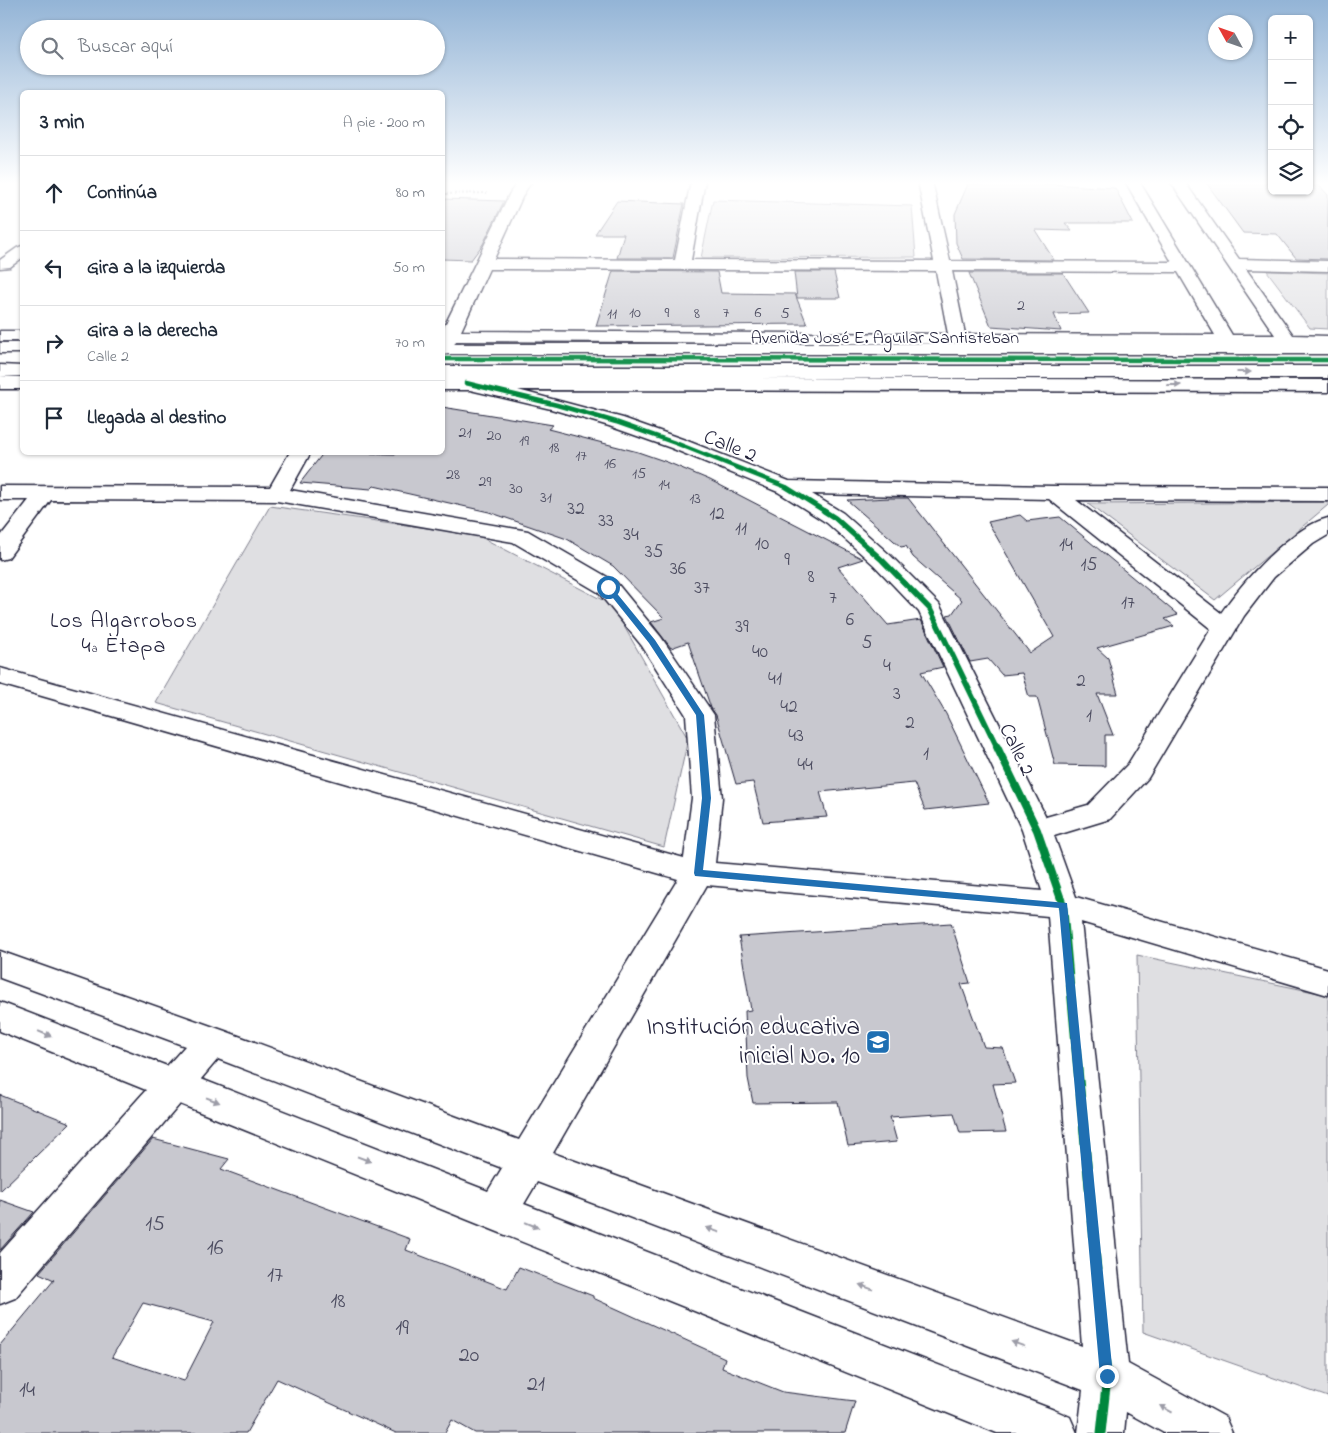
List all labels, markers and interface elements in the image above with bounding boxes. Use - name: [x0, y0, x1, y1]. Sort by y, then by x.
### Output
- north arrow: [1208, 15, 1253, 60]
- map controls: [1268, 15, 1313, 195]
- button: +: [1268, 15, 1313, 60]
- search box: [20, 20, 445, 75]
- icon: search: [38, 34, 66, 62]
- text: Buscar aquí: [78, 34, 173, 61]
- button: −: [1268, 60, 1313, 105]
- button: locate: [1268, 105, 1313, 150]
- text: 3 min: [40, 108, 84, 138]
- text: A pie · 200 m: [343, 111, 425, 135]
- button: layers: [1268, 150, 1313, 195]
- icon: ahead: [40, 179, 68, 207]
- text: Continúa: [87, 180, 157, 207]
- text: 80 m: [396, 181, 425, 205]
- icon: left: [40, 254, 68, 282]
- text: Gira a la izquierda: [87, 255, 225, 282]
- text: 50 m: [393, 256, 425, 280]
- house number: 2: [1017, 294, 1025, 318]
- house number: 10: [629, 301, 641, 325]
- house number: 9: [665, 301, 670, 325]
- house number: 7: [723, 301, 730, 325]
- house number: 6: [754, 301, 762, 325]
- house number: 11: [607, 302, 617, 326]
- house number: 8: [694, 302, 700, 326]
- house number: 5: [780, 302, 790, 326]
- text: Gira a la derecha: [87, 318, 218, 345]
- street label: Avenida José E. Aguilar Santisteban: [751, 326, 1019, 353]
- icon: right: [40, 329, 68, 357]
- text: 70 m: [395, 331, 425, 355]
- text: Calle 2: [87, 345, 129, 369]
- one-way arrow: [1236, 368, 1252, 376]
- one-way arrow: [1166, 381, 1182, 389]
- icon: arrive: [40, 404, 68, 432]
- text: Llegada al destino: [87, 405, 226, 432]
- house number: 21: [458, 421, 472, 445]
- street label: Calle 2: [699, 423, 761, 471]
- house number: 20: [487, 424, 502, 448]
- house number: 19: [519, 429, 529, 453]
- house number: 18: [548, 436, 560, 460]
- house number: 17: [575, 444, 587, 468]
- house number: 16: [604, 452, 616, 476]
- house number: 15: [632, 462, 646, 486]
- house number: 28: [446, 463, 460, 487]
- house number: 29: [479, 470, 492, 494]
- house number: 14: [658, 473, 670, 497]
- house number: 30: [509, 477, 523, 501]
- house number: 31: [540, 486, 552, 510]
- house number: 13: [689, 487, 701, 511]
- house number: 32: [567, 496, 585, 523]
- house number: 12: [709, 501, 725, 528]
- house number: 33: [598, 508, 614, 535]
- house number: 11: [735, 516, 747, 543]
- house number: 34: [623, 522, 639, 549]
- house number: 10: [755, 531, 769, 558]
- house number: 14: [1059, 532, 1073, 559]
- house number: 35: [645, 539, 663, 566]
- house number: 9: [784, 547, 790, 574]
- house number: 15: [1081, 552, 1098, 579]
- house number: 36: [670, 556, 686, 583]
- house number: 8: [807, 564, 815, 591]
- house number: 37: [694, 575, 710, 602]
- route start: [597, 576, 620, 599]
- house number: 7: [829, 585, 837, 612]
- house number: 17: [1121, 590, 1135, 617]
- district label: Los Algarrobos 4ª Etapa: [50, 606, 198, 663]
- house number: 6: [846, 607, 854, 634]
- house number: 39: [735, 614, 749, 641]
- house number: 5: [862, 630, 873, 657]
- house number: 40: [752, 639, 768, 666]
- house number: 4: [883, 653, 891, 680]
- house number: 41: [768, 666, 782, 693]
- house number: 2: [1076, 668, 1086, 695]
- house number: 3: [893, 681, 901, 708]
- house number: 42: [780, 694, 798, 721]
- house number: 1: [1086, 703, 1092, 730]
- house number: 2: [905, 710, 915, 737]
- street label: Calle 2: [990, 719, 1042, 781]
- house number: 43: [788, 723, 804, 750]
- house number: 1: [923, 741, 929, 768]
- house number: 44: [797, 752, 813, 779]
- place label: Institución educativa inicial No. 10: [646, 1010, 860, 1075]
- school or university icon: Institución educativa inicial No. 10: [865, 1029, 891, 1055]
- one-way arrow: [38, 1030, 52, 1038]
- one-way arrow: [206, 1096, 220, 1104]
- one-way arrow: [357, 1155, 372, 1163]
- house number: 15: [145, 1209, 165, 1241]
- one-way arrow: [524, 1222, 539, 1229]
- one-way arrow: [706, 1226, 721, 1233]
- house number: 16: [207, 1233, 224, 1265]
- house number: 17: [267, 1260, 283, 1292]
- one-way arrow: [858, 1283, 873, 1291]
- house number: 18: [330, 1286, 346, 1318]
- house number: 19: [395, 1313, 409, 1345]
- one-way arrow: [1011, 1339, 1025, 1347]
- house number: 20: [459, 1340, 479, 1372]
- route end: [1096, 1365, 1119, 1388]
- house number: 21: [527, 1369, 545, 1401]
- house number: 14: [19, 1375, 35, 1407]
- one-way arrow: [1159, 1405, 1173, 1414]

